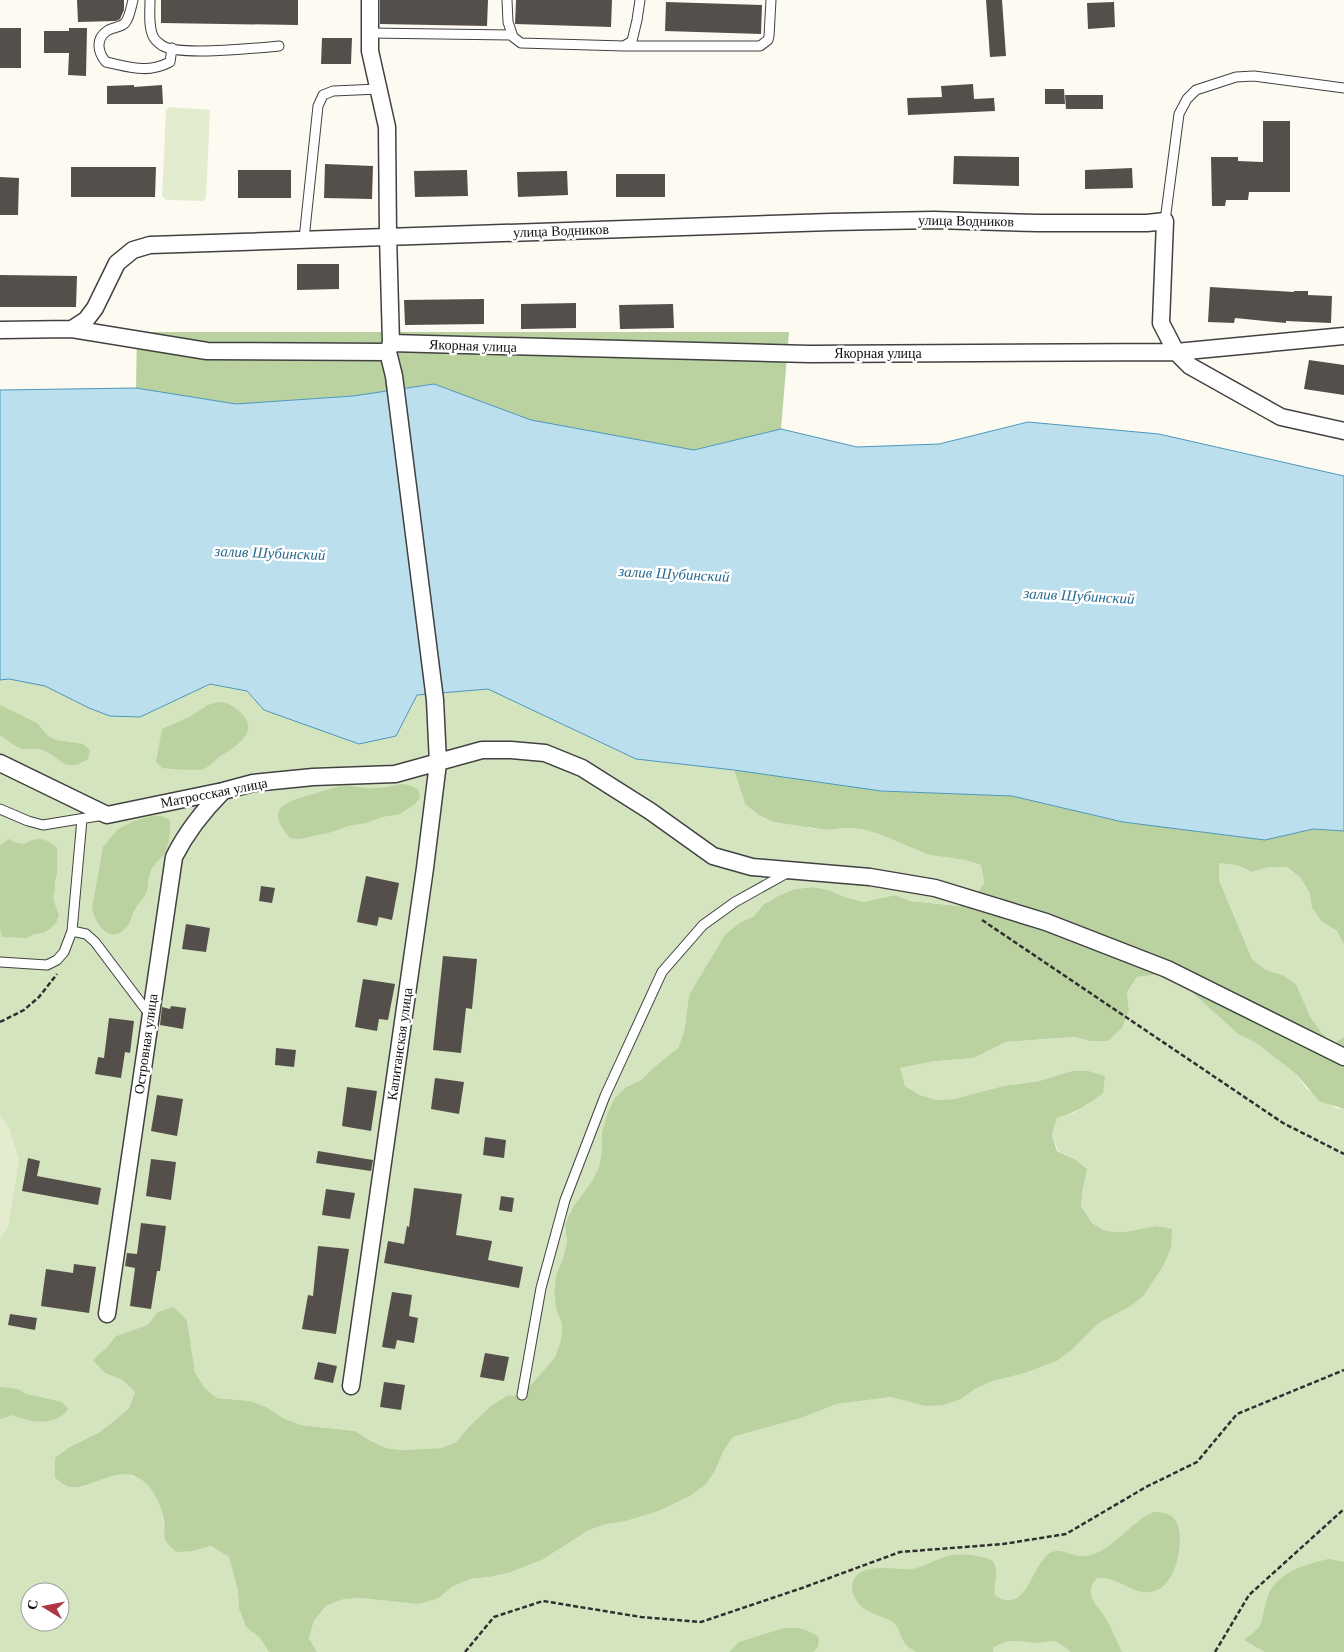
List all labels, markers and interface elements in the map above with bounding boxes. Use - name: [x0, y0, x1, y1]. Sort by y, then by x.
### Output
- street label: улица Водников: [918, 213, 1014, 229]
- street label: улица Водников: [513, 222, 610, 240]
- street label: Якорная улица: [429, 337, 518, 355]
- street label: Якорная улица: [834, 346, 923, 361]
- water label: залив Шубинский: [213, 543, 326, 563]
- water label: залив Шубинский: [617, 563, 730, 585]
- water label: залив Шубинский: [1022, 585, 1135, 607]
- street label: Матросская улица: [159, 775, 270, 811]
- street label: Капитанская улица: [385, 986, 415, 1101]
- street label: Островная улица: [132, 992, 161, 1095]
- north arrow: [20, 1582, 70, 1632]
- text: С: [24, 1599, 41, 1611]

